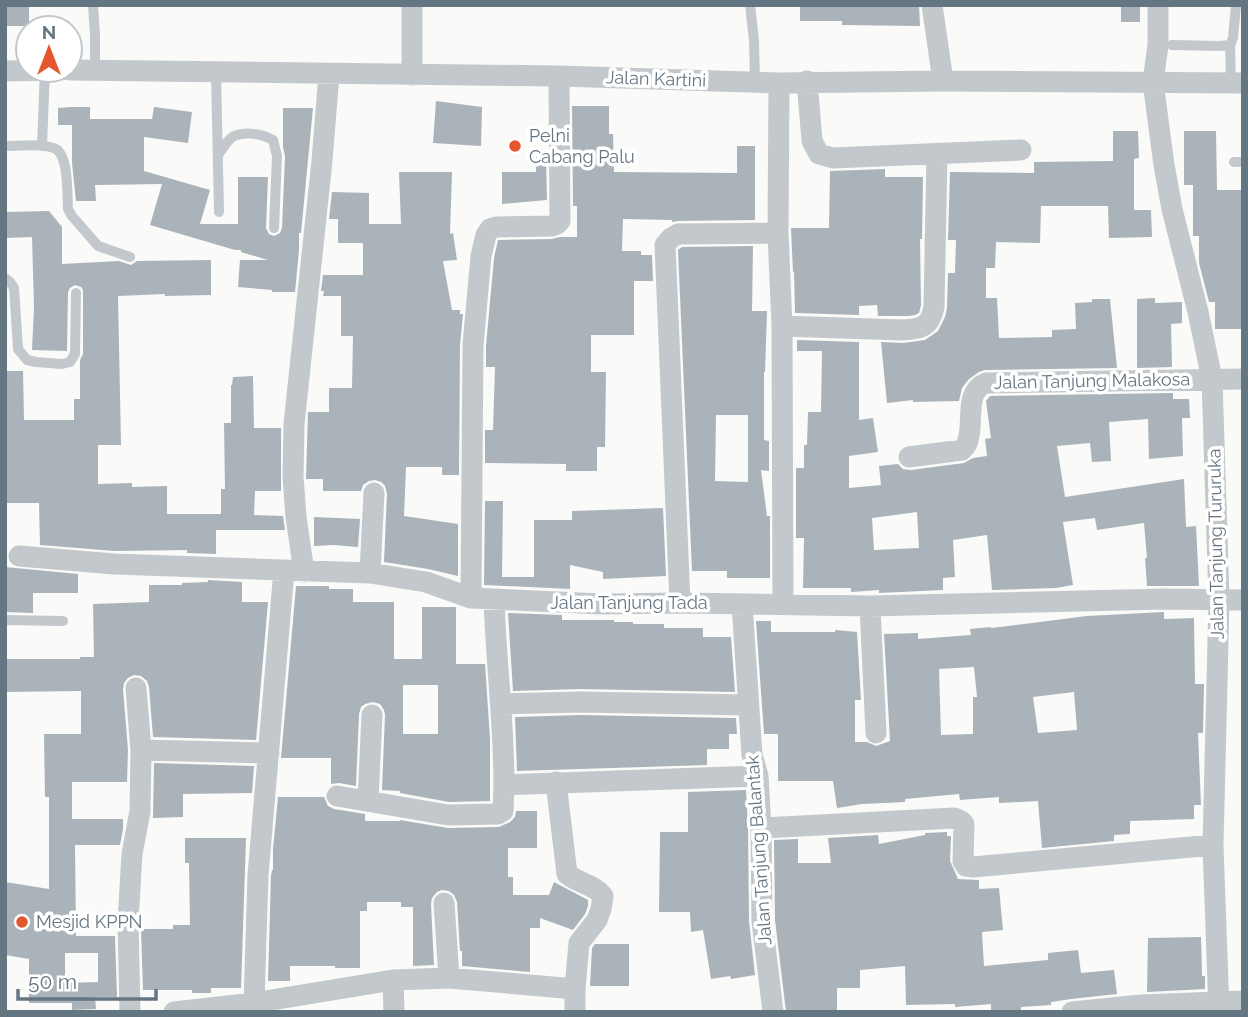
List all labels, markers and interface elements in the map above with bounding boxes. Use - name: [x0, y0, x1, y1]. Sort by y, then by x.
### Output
- north arrow: [14, 14, 84, 84]
- text: N: [42, 21, 56, 43]
- street label: Jalan Kartini: [606, 66, 706, 91]
- place label: Pelni Cabang Palu: [529, 125, 635, 167]
- marker: Pelni Cabang Palu: [507, 138, 523, 154]
- street label: Jalan Tanjung Malakosa: [994, 368, 1190, 393]
- street label: Jalan Tanjung Tururuka: [1203, 448, 1228, 640]
- street label: Jalan Tanjung Tada: [550, 592, 708, 613]
- street label: Jalan Tanjung Balantak: [741, 754, 776, 946]
- place label: Mesjid KPPN: [36, 911, 143, 932]
- marker: Mesjid KPPN: [14, 914, 30, 930]
- scale bar: [18, 958, 156, 1002]
- text: 50 m: [28, 969, 77, 994]

